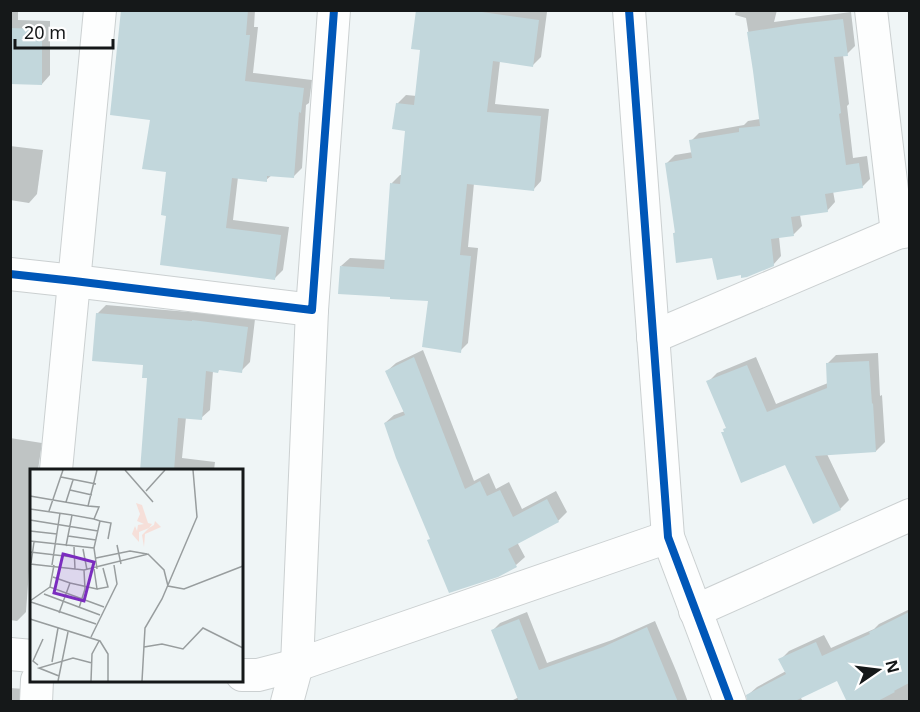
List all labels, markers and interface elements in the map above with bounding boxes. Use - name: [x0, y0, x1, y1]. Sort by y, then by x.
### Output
- scale bar: [15, 12, 112, 50]
- text: 20 m: [24, 20, 66, 44]
- inset map: [30, 469, 243, 682]
- north arrow: [848, 640, 908, 700]
- text: N: [880, 657, 905, 675]

